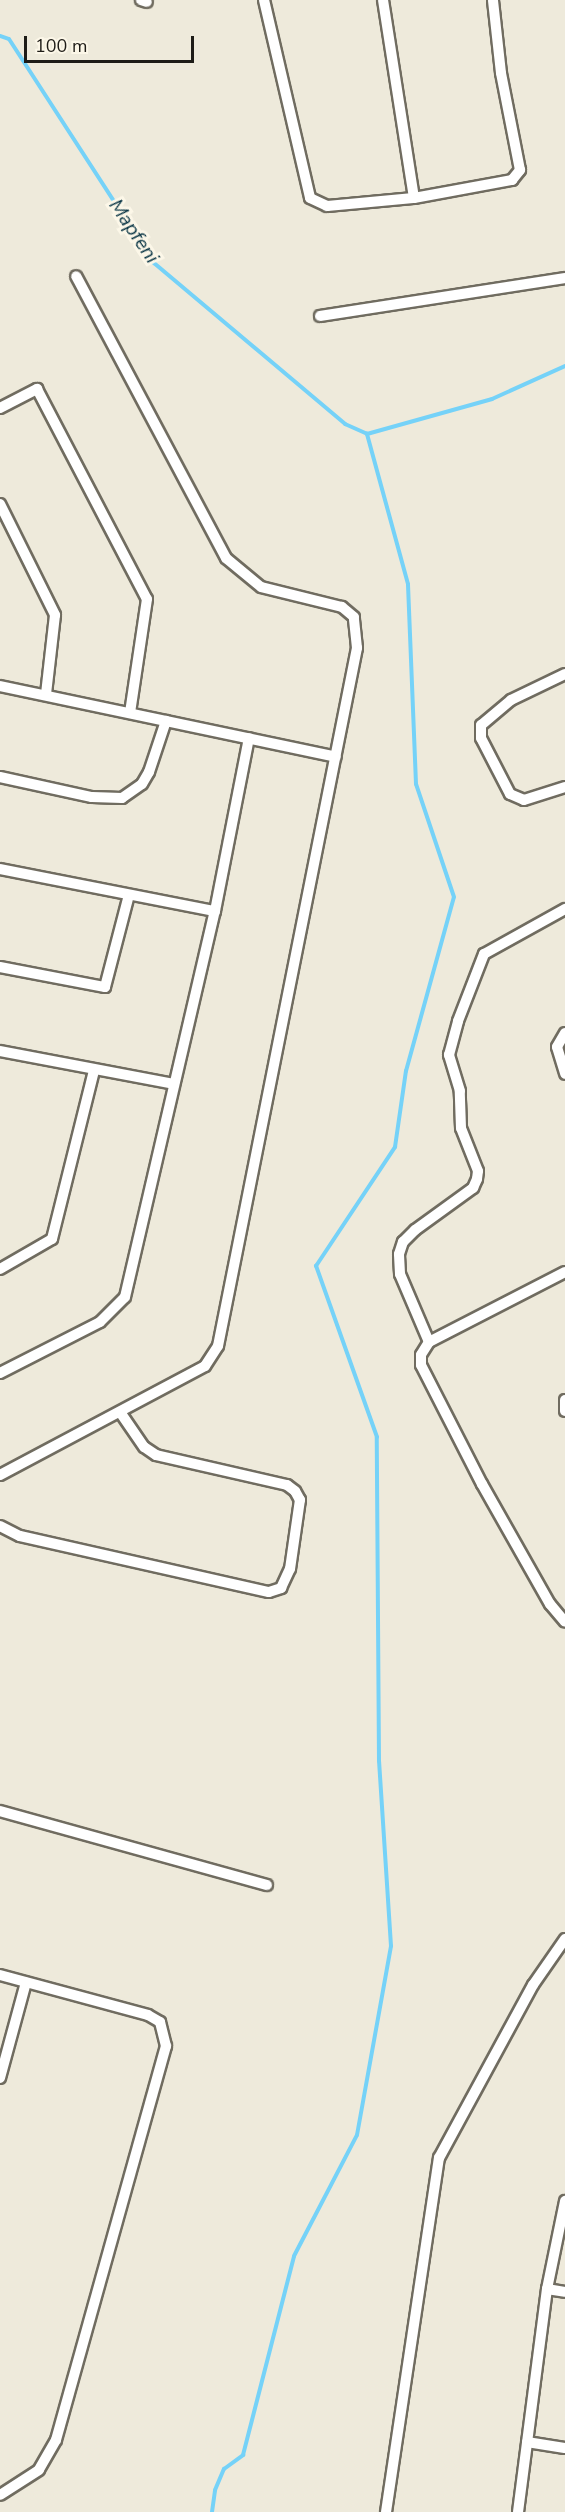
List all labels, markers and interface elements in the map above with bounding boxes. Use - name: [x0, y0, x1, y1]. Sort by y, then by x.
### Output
- scale bar: [27, 24, 196, 62]
- text: 100 m: [35, 34, 87, 58]
- water label: Mapfeni: [104, 194, 164, 268]

